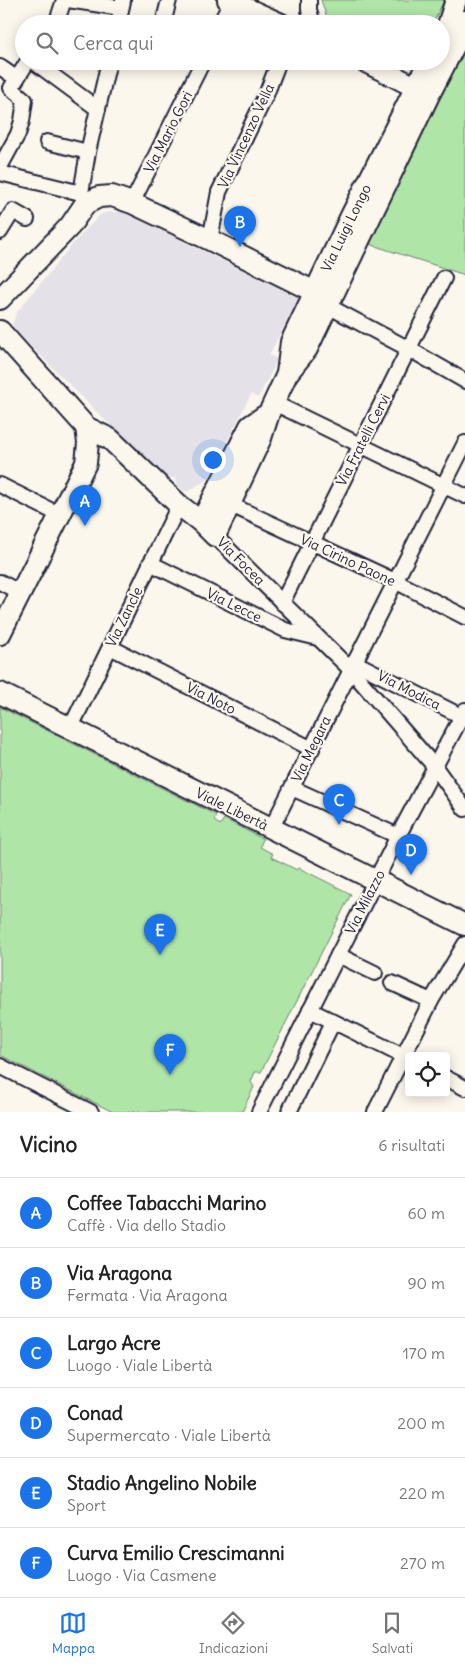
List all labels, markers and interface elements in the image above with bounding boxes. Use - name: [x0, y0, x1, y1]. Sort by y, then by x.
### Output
- search box: [15, 15, 450, 70]
- icon: search: [33, 29, 61, 57]
- text: Cerca qui: [73, 31, 154, 55]
- street label: Via Vincenzo Vella: [214, 81, 278, 191]
- street label: Via Mario Gori: [140, 88, 196, 176]
- street label: Via Luigi Longo: [317, 181, 375, 275]
- pin: B: [224, 206, 256, 247]
- street label: Via Fratelli Cervi: [332, 391, 394, 489]
- your location: [200, 447, 226, 473]
- pin: A: [69, 485, 101, 526]
- street label: Via Cirino Paone: [297, 530, 399, 590]
- street label: Via Focea: [213, 533, 269, 589]
- street label: Via Zancle: [102, 584, 146, 650]
- street label: Via Lecce: [203, 584, 265, 626]
- street label: Via Modica: [374, 666, 444, 714]
- street label: Via Noto: [183, 678, 239, 718]
- street label: Via Megara: [287, 713, 335, 785]
- street label: Viale Libertà: [193, 784, 271, 834]
- pin: C: [323, 784, 355, 825]
- pin: D: [395, 834, 427, 875]
- street label: Via Milazzo: [341, 867, 389, 937]
- pin: E: [144, 914, 176, 955]
- pin: F: [154, 1034, 186, 1075]
- map controls: [405, 1052, 450, 1097]
- button: locate: [405, 1052, 450, 1097]
- text: Vicino: [20, 1131, 77, 1158]
- text: 6 risultati: [378, 1135, 445, 1155]
- text: Coffee Tabacchi Marino: [67, 1191, 266, 1215]
- text: A: [31, 1203, 41, 1223]
- text: 60 m: [407, 1203, 445, 1223]
- text: Caffè · Via dello Stadio: [67, 1215, 226, 1235]
- text: Via Aragona: [67, 1261, 172, 1285]
- text: B: [31, 1273, 41, 1293]
- text: 90 m: [407, 1273, 445, 1293]
- text: Fermata · Via Aragona: [67, 1285, 228, 1305]
- text: Largo Acre: [67, 1331, 161, 1355]
- text: C: [31, 1343, 41, 1363]
- text: 170 m: [402, 1343, 445, 1363]
- text: Luogo · Viale Libertà: [67, 1355, 212, 1375]
- text: Conad: [67, 1401, 123, 1425]
- text: D: [30, 1413, 42, 1433]
- text: 200 m: [397, 1413, 445, 1433]
- text: Supermercato · Viale Libertà: [67, 1425, 271, 1445]
- text: Stadio Angelino Nobile: [67, 1471, 257, 1495]
- text: E: [31, 1483, 41, 1503]
- text: 220 m: [399, 1483, 445, 1503]
- text: Sport: [67, 1495, 106, 1515]
- text: Curva Emilio Crescimanni: [67, 1541, 284, 1565]
- text: F: [31, 1553, 41, 1573]
- text: 270 m: [400, 1553, 445, 1573]
- text: Luogo · Via Casmene: [67, 1565, 217, 1585]
- tab: Mappa: [52, 1609, 95, 1657]
- tab: Indicazioni: [199, 1609, 268, 1657]
- tab: Salvati: [372, 1609, 413, 1657]

